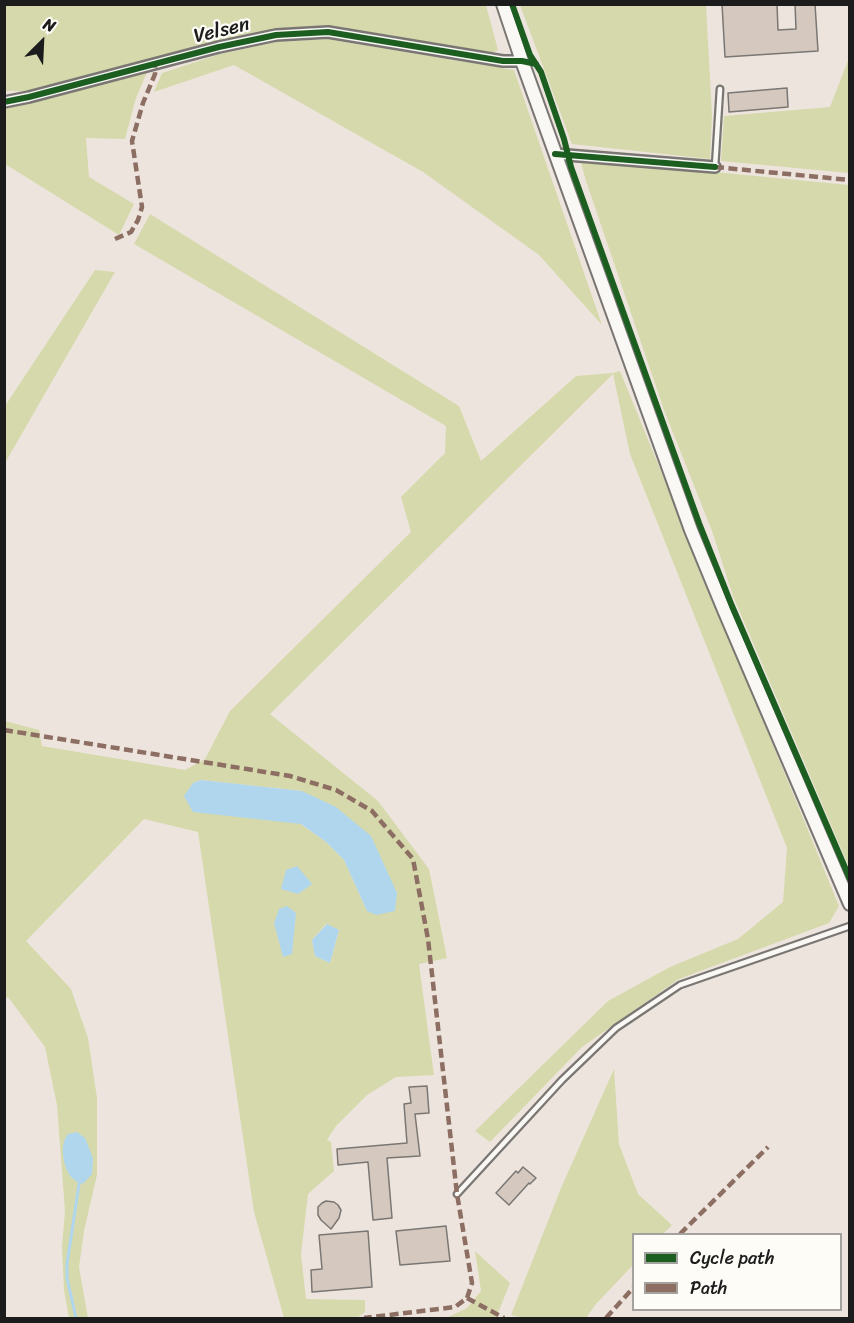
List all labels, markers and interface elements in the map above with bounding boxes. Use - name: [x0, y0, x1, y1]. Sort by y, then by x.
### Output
- text: N: [39, 10, 60, 41]
- north arrow: [12, 12, 72, 72]
- street label: Velsen: [192, 13, 252, 49]
- legend: [632, 1233, 842, 1311]
- text: Cycle path: [690, 1242, 774, 1274]
- text: Path: [690, 1272, 727, 1304]

